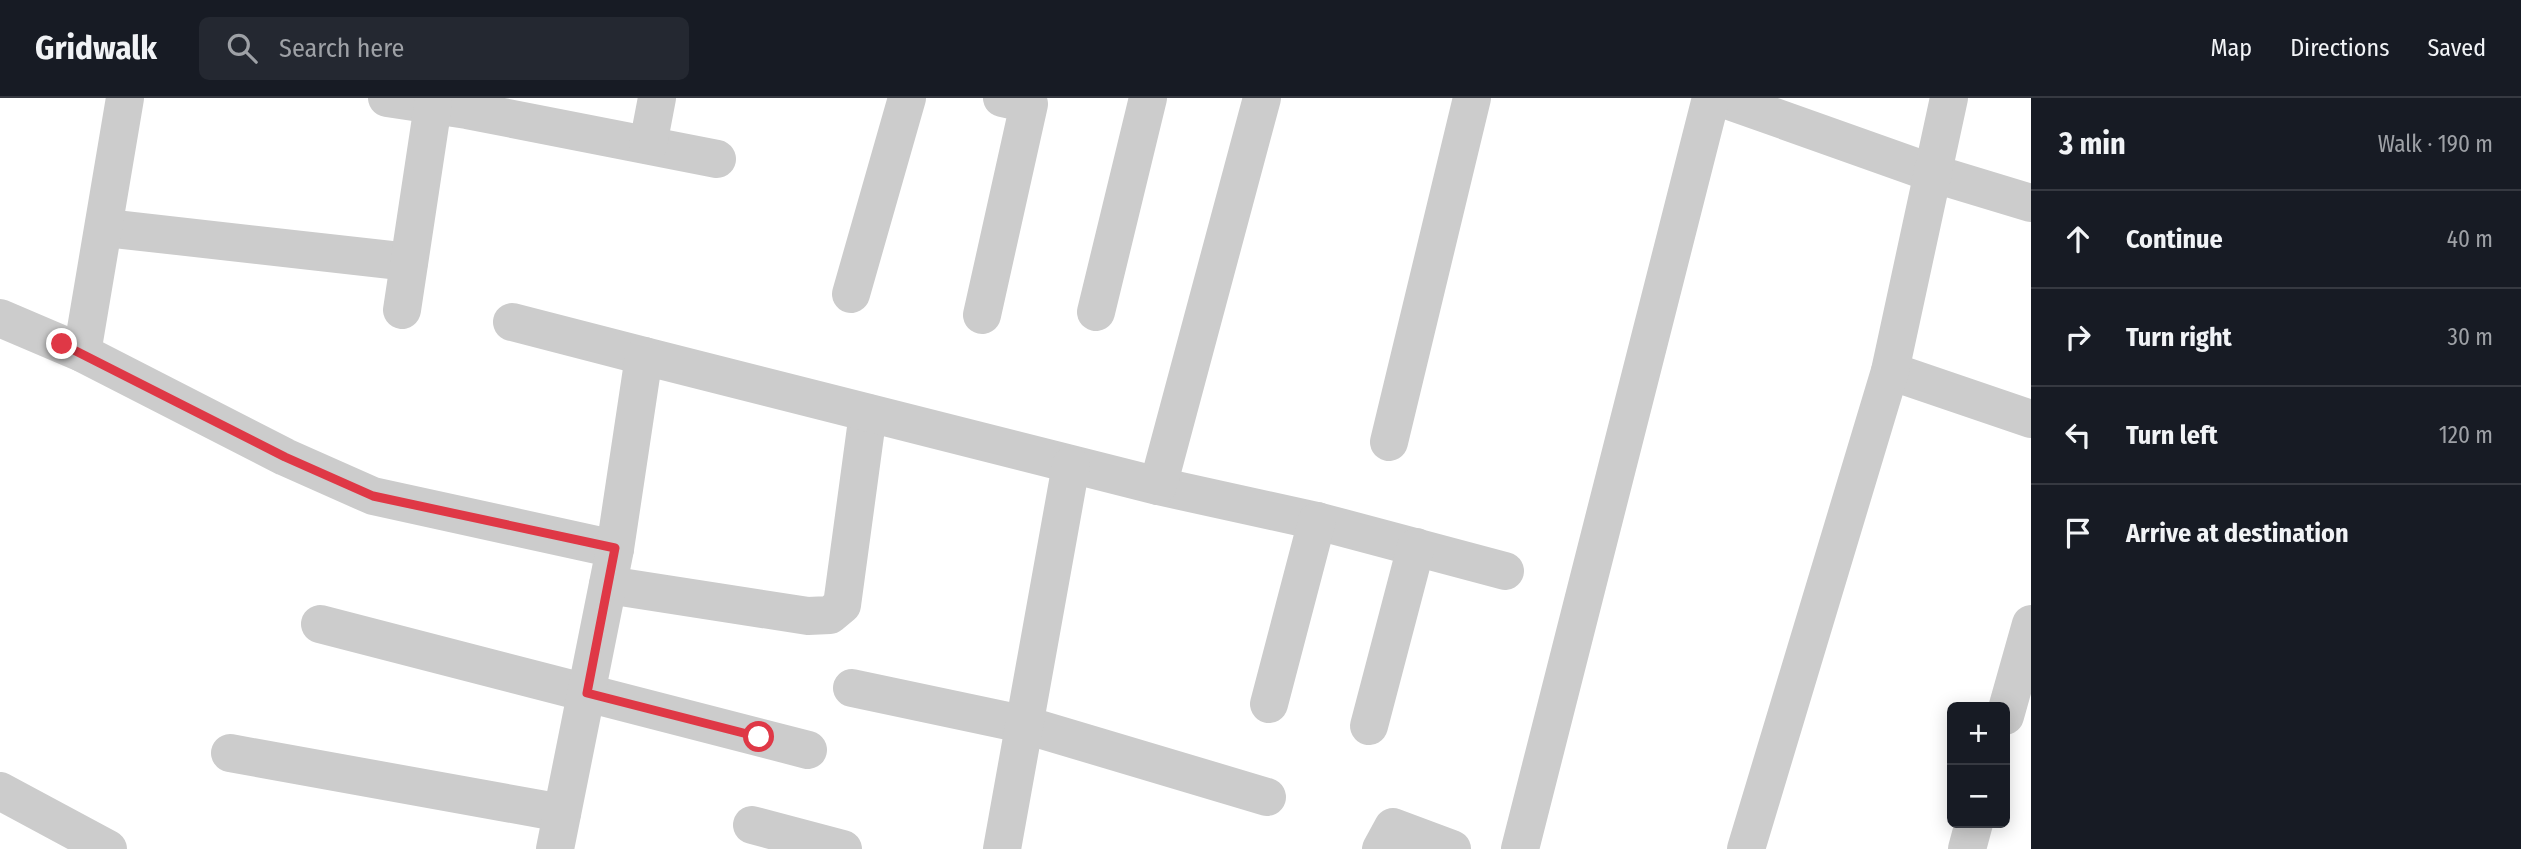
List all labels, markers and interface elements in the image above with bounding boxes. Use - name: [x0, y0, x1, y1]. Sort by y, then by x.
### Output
- search box: [199, 17, 689, 80]
- text: Gridwalk: [35, 28, 157, 68]
- icon: search: [223, 29, 261, 67]
- text: Search here: [279, 33, 404, 64]
- text: Map: [2211, 34, 2252, 62]
- text: Directions: [2290, 34, 2389, 62]
- text: Saved: [2427, 34, 2486, 62]
- text: 3 min: [2059, 126, 2126, 162]
- text: Walk · 190 m: [2378, 130, 2493, 158]
- icon: ahead: [2059, 220, 2097, 258]
- text: Continue: [2126, 224, 2223, 255]
- text: 40 m: [2447, 225, 2493, 253]
- icon: right: [2059, 318, 2097, 356]
- text: Turn right: [2126, 322, 2232, 353]
- text: 30 m: [2448, 323, 2493, 351]
- route end: [46, 328, 77, 359]
- icon: left: [2059, 416, 2097, 454]
- text: Turn left: [2126, 420, 2218, 451]
- text: 120 m: [2439, 421, 2493, 449]
- icon: arrive: [2059, 514, 2097, 552]
- text: Arrive at destination: [2126, 518, 2349, 549]
- map controls: [1947, 702, 2010, 828]
- button: +: [1947, 702, 2010, 765]
- route start: [743, 721, 774, 752]
- button: −: [1947, 765, 2010, 828]

